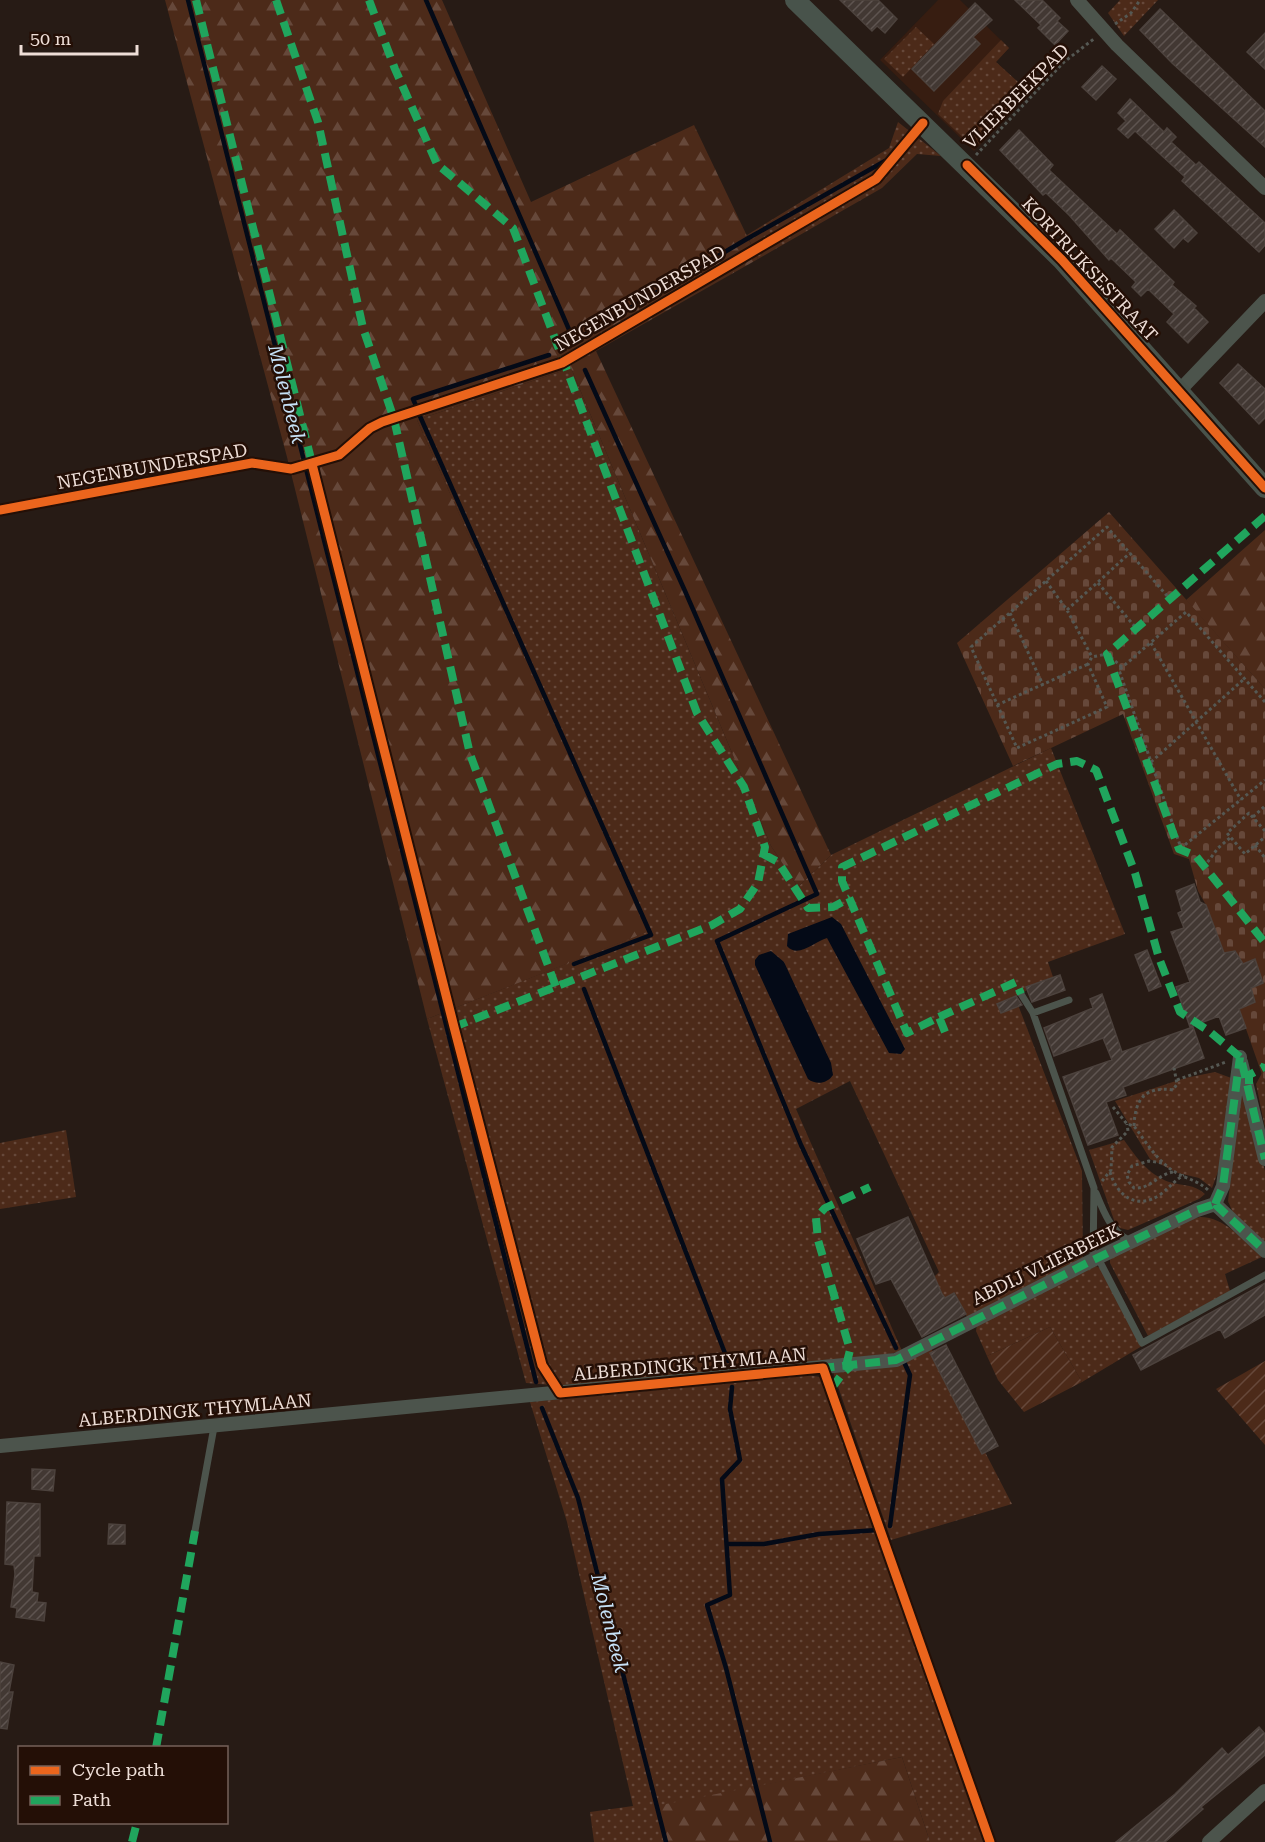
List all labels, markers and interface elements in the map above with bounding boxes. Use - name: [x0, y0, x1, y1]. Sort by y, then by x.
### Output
- scale bar: [21, 18, 136, 56]
- text: 50 m: [30, 28, 71, 49]
- street label: VLIERBEEKPAD: [959, 39, 1073, 153]
- street label: KORTRIJKSESTRAAT: [1018, 193, 1162, 345]
- street label: NEGENBUNDERSPAD: [551, 241, 729, 355]
- water label: Molenbeek: [263, 341, 311, 446]
- street label: NEGENBUNDERSPAD: [55, 439, 249, 493]
- street label: ABDIJ VLIERBEEK: [968, 1219, 1124, 1309]
- street label: ALBERDINGK THYMLAAN: [572, 1343, 808, 1385]
- street label: ALBERDINGK THYMLAAN: [77, 1389, 313, 1431]
- water label: Molenbeek: [586, 1570, 634, 1675]
- legend: [18, 1746, 228, 1824]
- text: Cycle path: [72, 1759, 165, 1780]
- text: Path: [72, 1789, 111, 1810]

